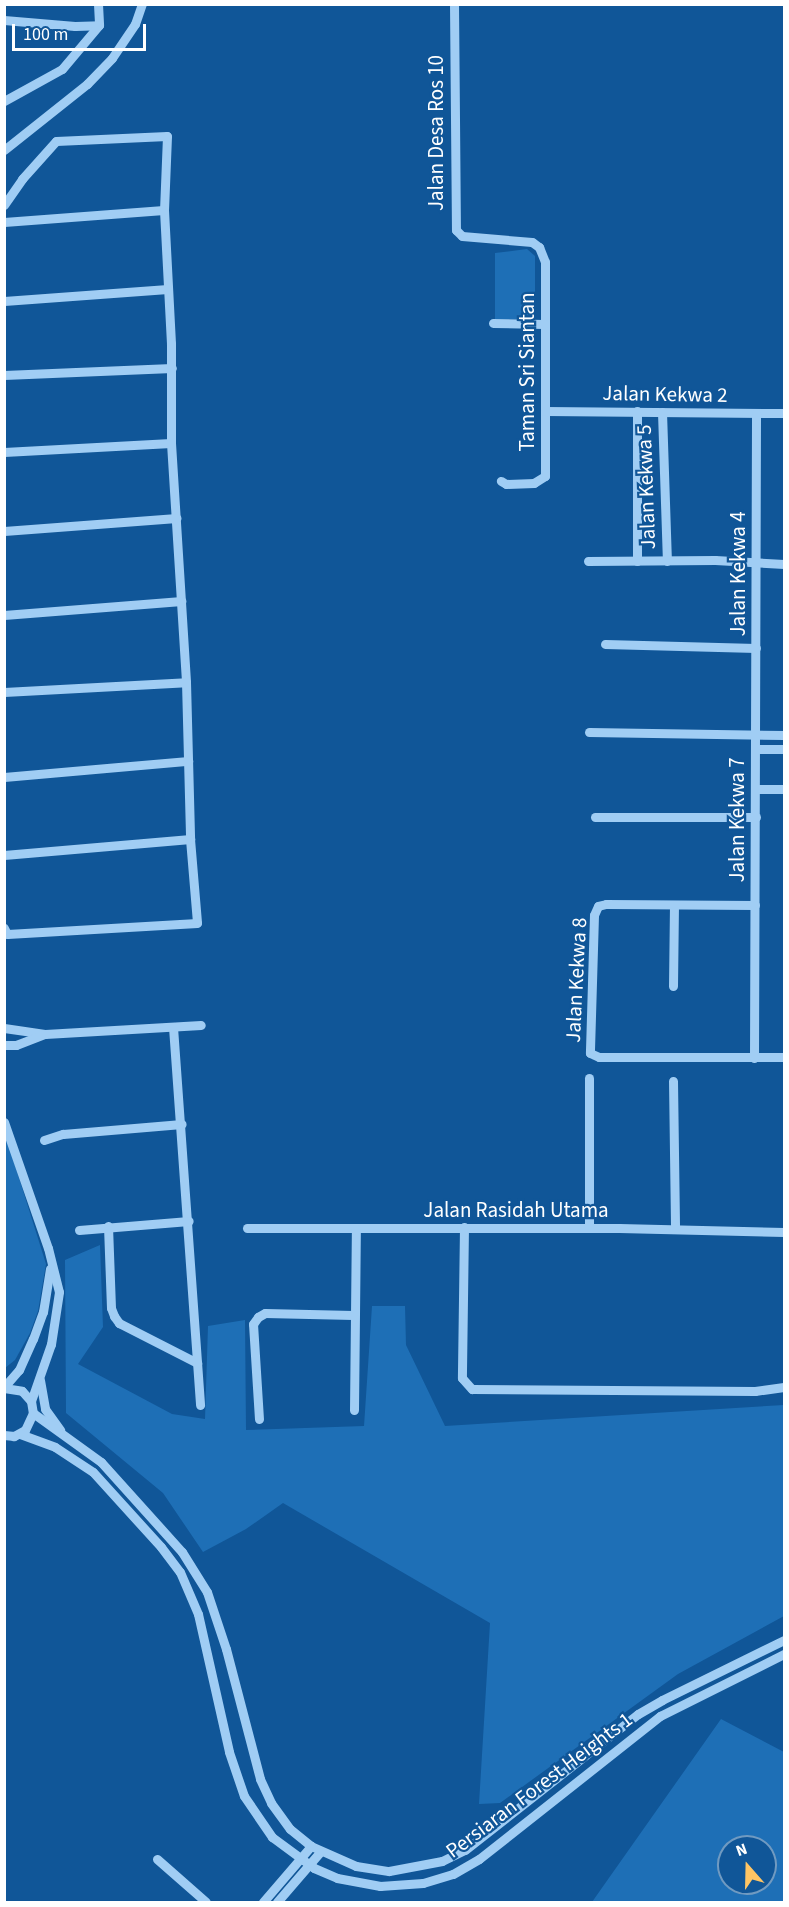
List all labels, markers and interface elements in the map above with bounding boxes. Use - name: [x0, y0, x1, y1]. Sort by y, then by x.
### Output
- scale bar: [15, 12, 148, 50]
- text: 100 m: [23, 22, 68, 47]
- street label: Jalan Desa Ros 10: [423, 55, 449, 211]
- street label: Taman Sri Siantan: [514, 292, 540, 452]
- street label: Jalan Kekwa 2: [602, 380, 728, 408]
- street label: Jalan Kekwa 5: [631, 424, 661, 550]
- street label: Jalan Kekwa 4: [725, 511, 751, 637]
- street label: Jalan Kekwa 7: [724, 757, 750, 883]
- street label: Jalan Kekwa 8: [560, 917, 592, 1043]
- street label: Jalan Rasidah Utama: [423, 1197, 609, 1223]
- street label: Persiaran Forest Heights 1: [441, 1707, 637, 1863]
- north arrow: [717, 1835, 777, 1895]
- text: N: [733, 1838, 750, 1862]

